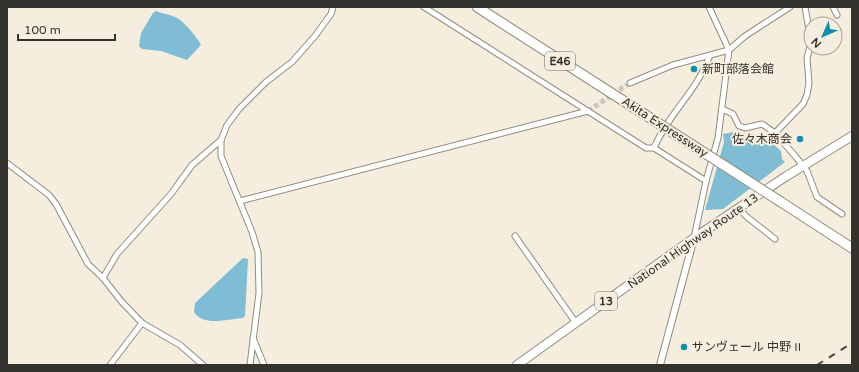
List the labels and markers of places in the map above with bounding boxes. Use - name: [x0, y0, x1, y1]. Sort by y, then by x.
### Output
- place label: 新町部落会館: [702, 62, 774, 76]
- marker: 新町部落会館: [689, 64, 699, 74]
- place label: 佐々木商会: [732, 132, 792, 146]
- marker: 佐々木商会: [795, 134, 805, 144]
- place label: サンヴェール 中野 II: [692, 340, 801, 354]
- marker: サンヴェール 中野 II: [679, 342, 689, 352]

